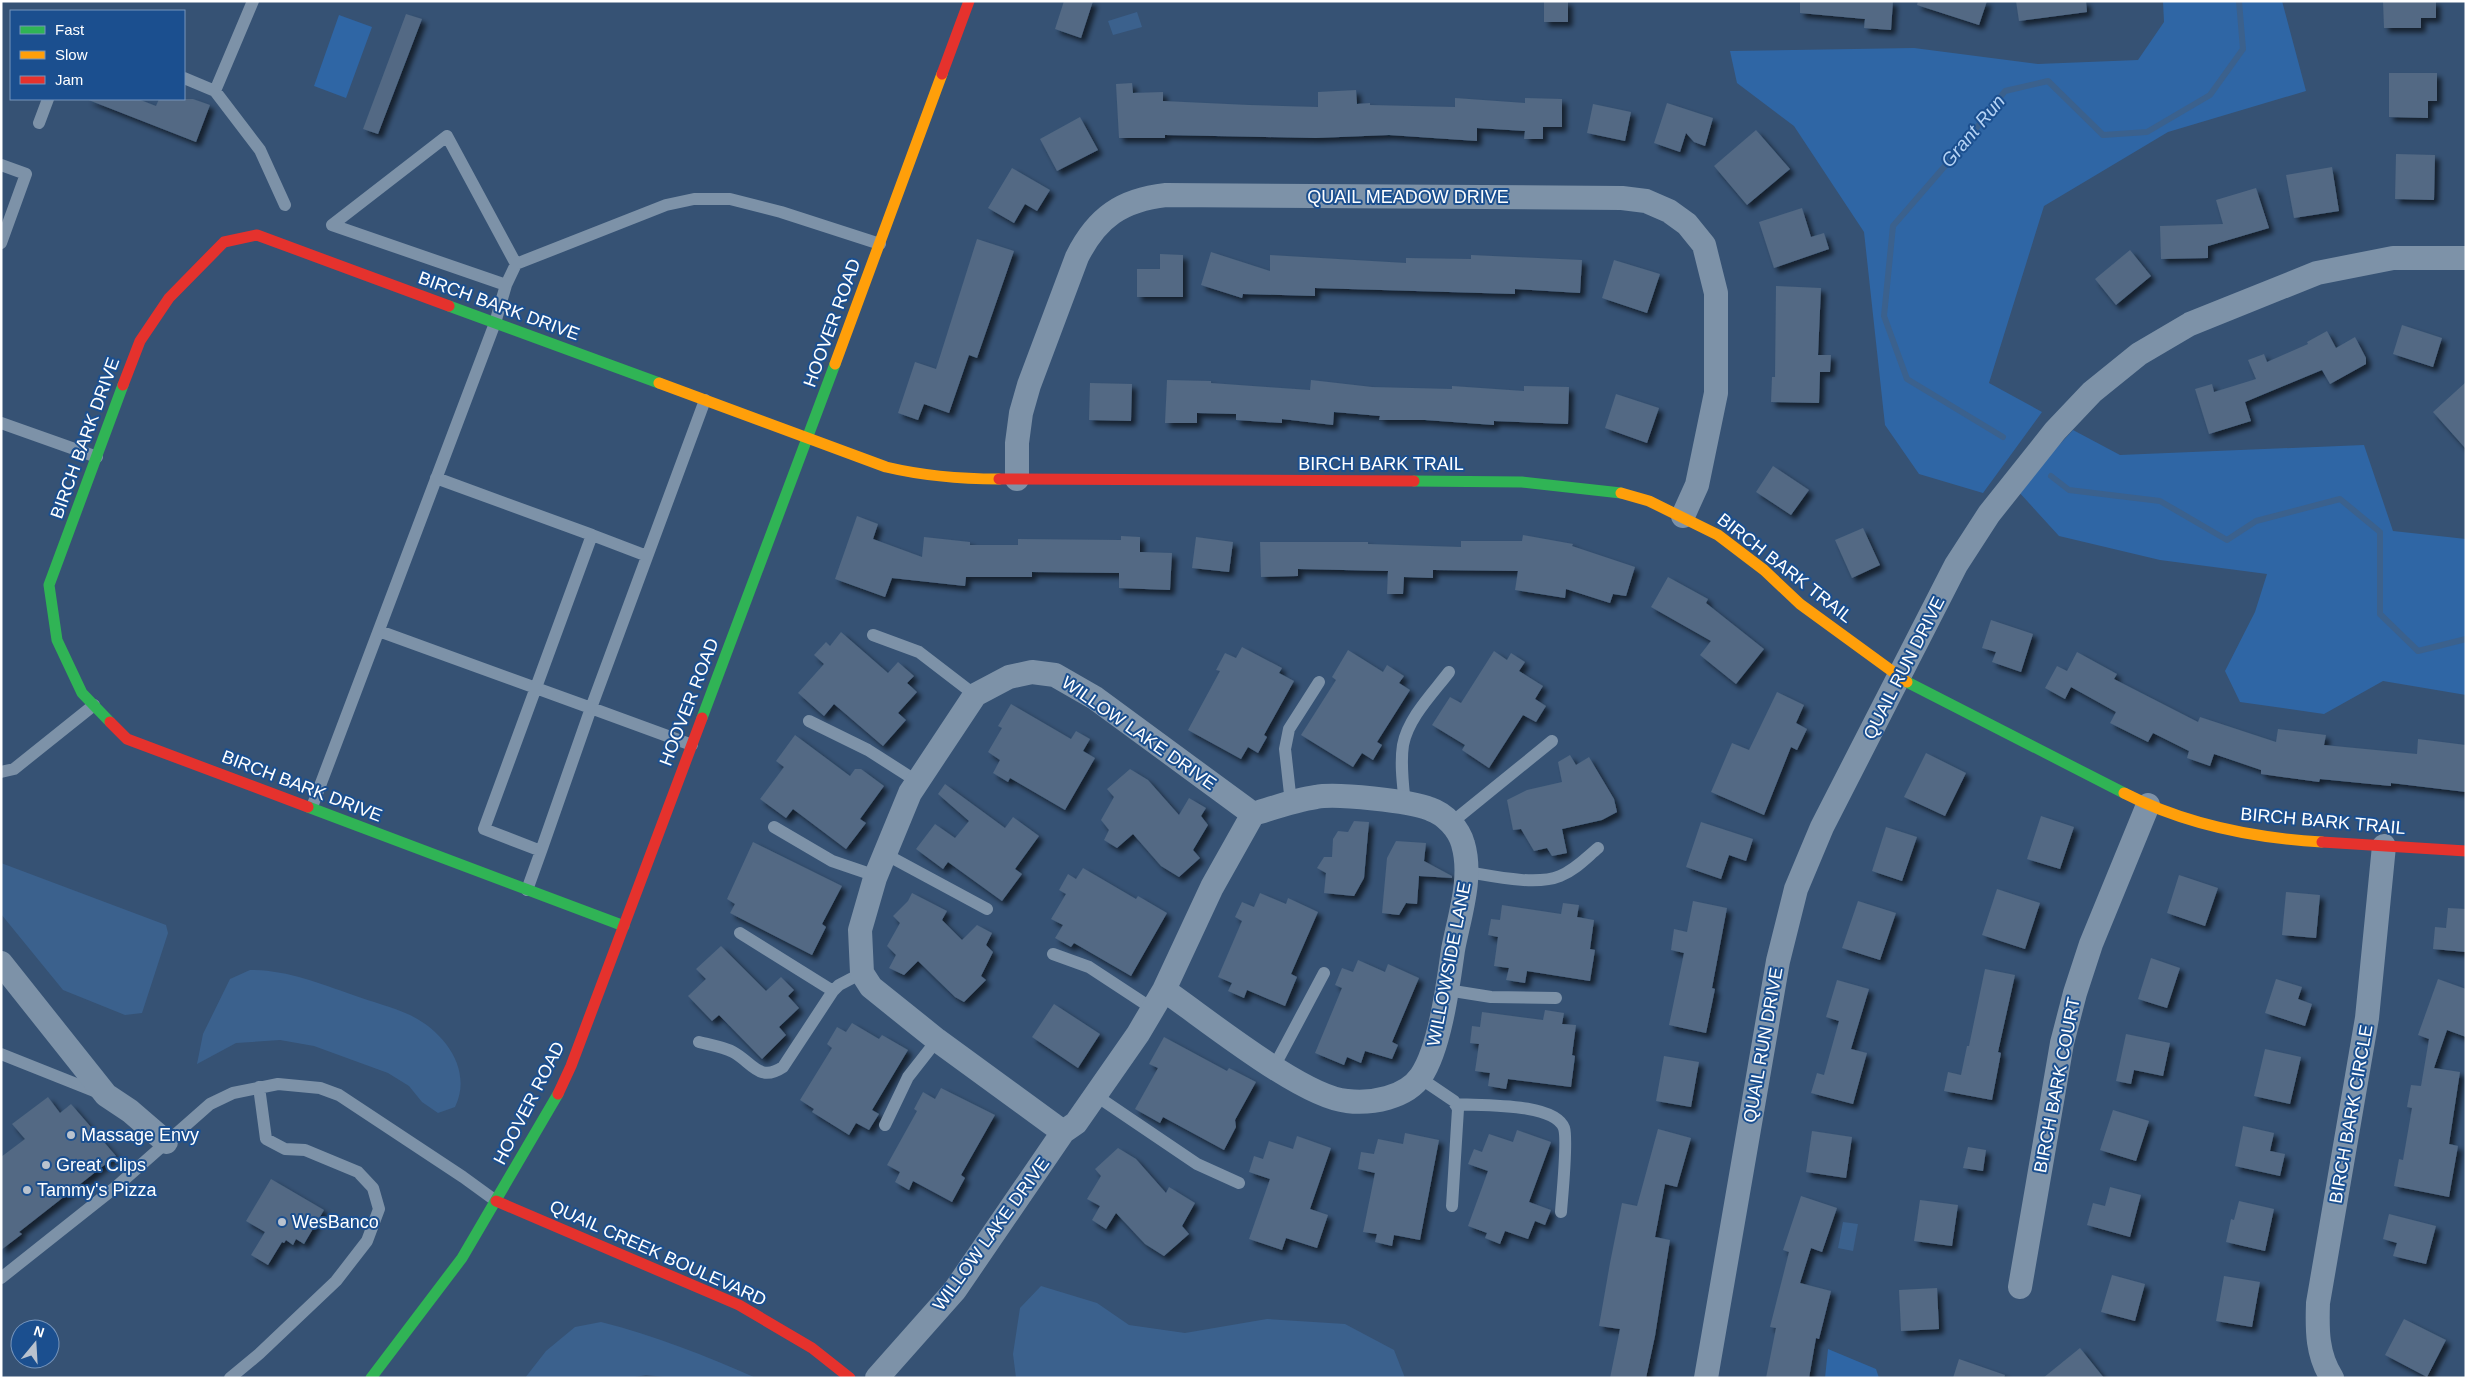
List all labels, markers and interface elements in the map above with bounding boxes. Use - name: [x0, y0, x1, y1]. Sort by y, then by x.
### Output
- legend: [10, 10, 185, 100]
- text: Fast: [55, 21, 85, 38]
- text: Slow: [55, 46, 88, 63]
- text: Jam: [55, 71, 83, 88]
- water label: Grant Run: [1937, 91, 2009, 171]
- street label: QUAIL MEADOW DRIVE: [1307, 187, 1509, 207]
- street label: HOOVER ROAD: [800, 256, 864, 390]
- street label: BIRCH BARK DRIVE: [416, 268, 582, 344]
- street label: BIRCH BARK DRIVE: [47, 355, 123, 521]
- street label: BIRCH BARK TRAIL: [1298, 454, 1464, 474]
- street label: BIRCH BARK TRAIL: [1714, 509, 1856, 627]
- street label: QUAIL RUN DRIVE: [1859, 593, 1949, 743]
- street label: HOOVER ROAD: [655, 635, 723, 769]
- street label: WILLOW LAKE DRIVE: [1058, 672, 1220, 794]
- street label: BIRCH BARK DRIVE: [219, 746, 385, 826]
- street label: BIRCH BARK TRAIL: [2240, 804, 2406, 838]
- street label: WILLOWSIDE LANE: [1423, 880, 1475, 1048]
- street label: QUAIL RUN DRIVE: [1739, 966, 1787, 1124]
- street label: BIRCH BARK COURT: [2030, 995, 2084, 1175]
- street label: BIRCH BARK CIRCLE: [2325, 1023, 2377, 1205]
- street label: HOOVER ROAD: [489, 1038, 569, 1168]
- place label: Massage Envy: [81, 1125, 199, 1145]
- marker: Massage Envy: [65, 1129, 77, 1141]
- street label: WILLOW LAKE DRIVE: [929, 1154, 1053, 1314]
- place label: Great Clips: [56, 1155, 146, 1175]
- marker: Great Clips: [40, 1159, 52, 1171]
- place label: Tammy's Pizza: [37, 1180, 157, 1200]
- marker: Tammy's Pizza: [21, 1184, 33, 1196]
- street label: QUAIL CREEK BOULEVARD: [547, 1196, 769, 1310]
- place label: WesBanco: [292, 1212, 379, 1232]
- marker: WesBanco: [276, 1216, 288, 1228]
- north arrow: [10, 1319, 60, 1369]
- text: N: [32, 1322, 46, 1341]

